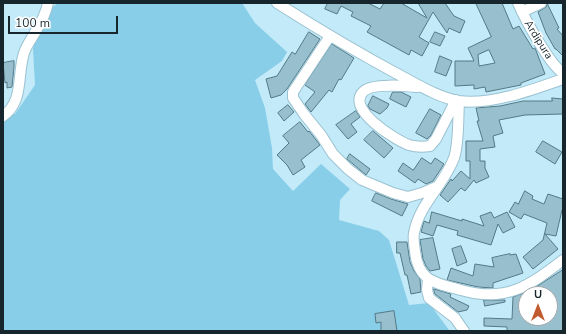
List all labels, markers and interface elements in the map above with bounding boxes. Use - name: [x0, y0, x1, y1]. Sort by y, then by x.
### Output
- scale bar: [10, 8, 120, 34]
- text: 100 m: [15, 15, 50, 31]
- street label: Ardipura: [521, 18, 555, 62]
- north arrow: [518, 286, 558, 326]
- text: U: [534, 287, 542, 302]

